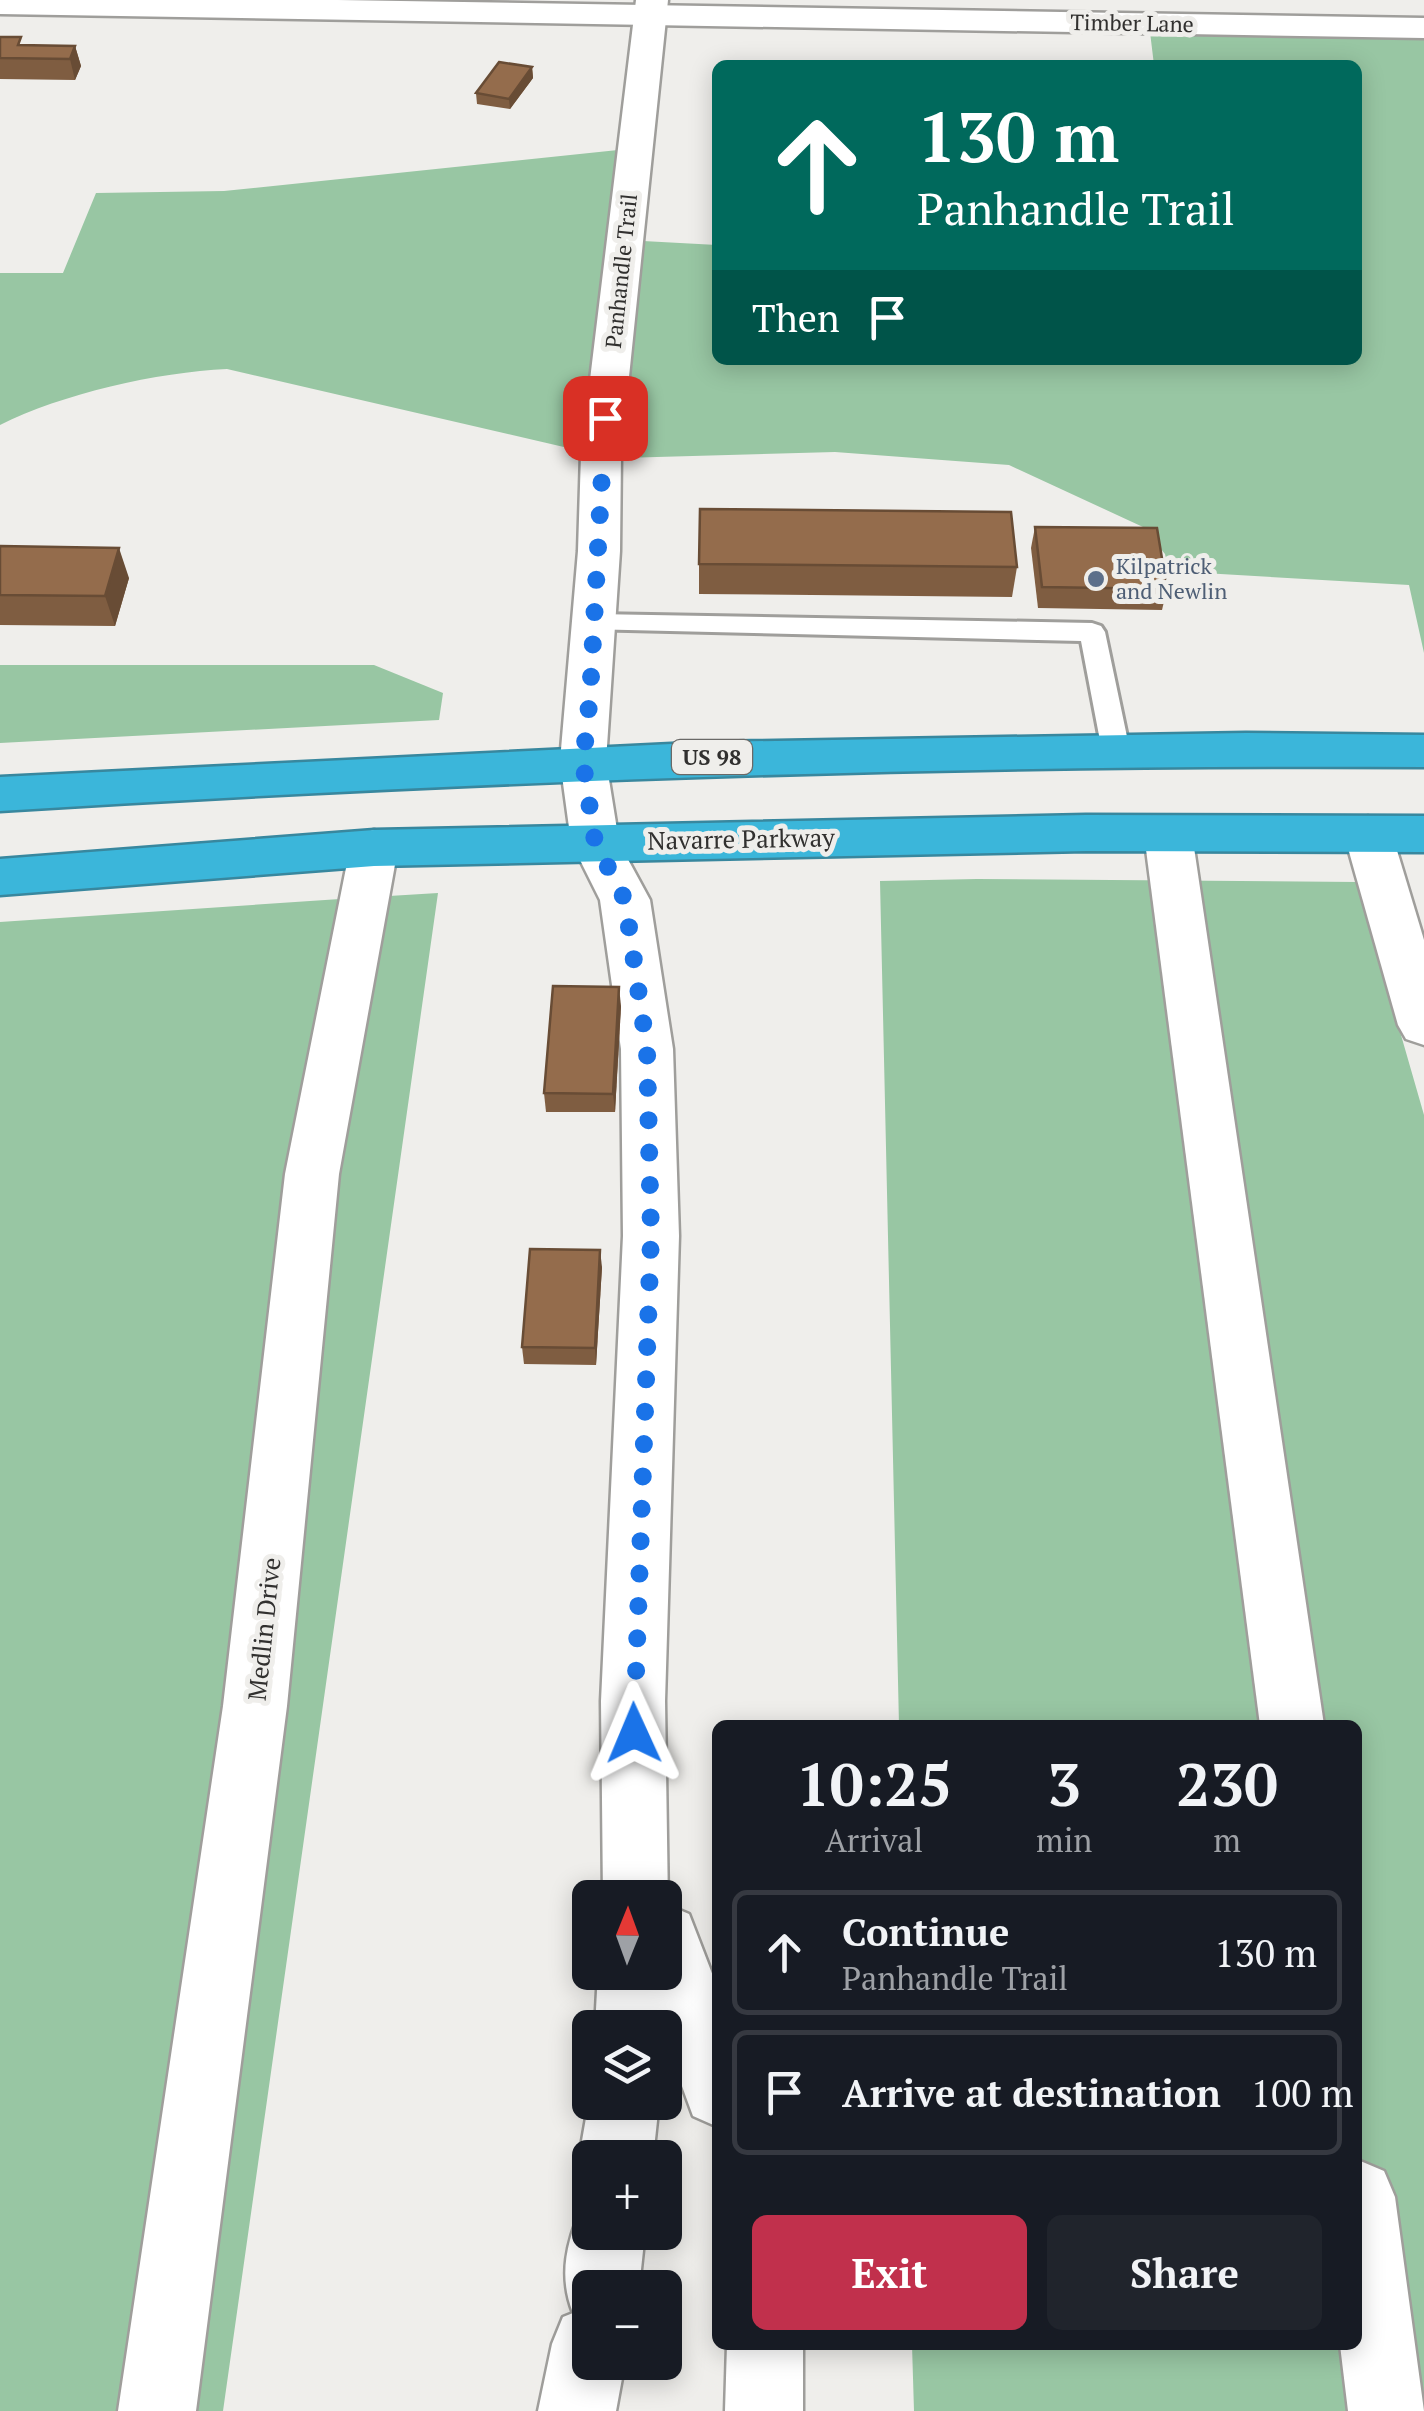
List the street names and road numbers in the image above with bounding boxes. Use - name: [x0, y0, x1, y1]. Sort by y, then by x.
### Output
- street label: Timber Lane: [1070, 7, 1194, 38]
- street label: Panhandle Trail: [598, 192, 643, 350]
- road number: US 98: [672, 740, 752, 774]
- street label: Navarre Parkway: [647, 820, 835, 857]
- street label: Medlin Drive: [240, 1556, 287, 1702]

